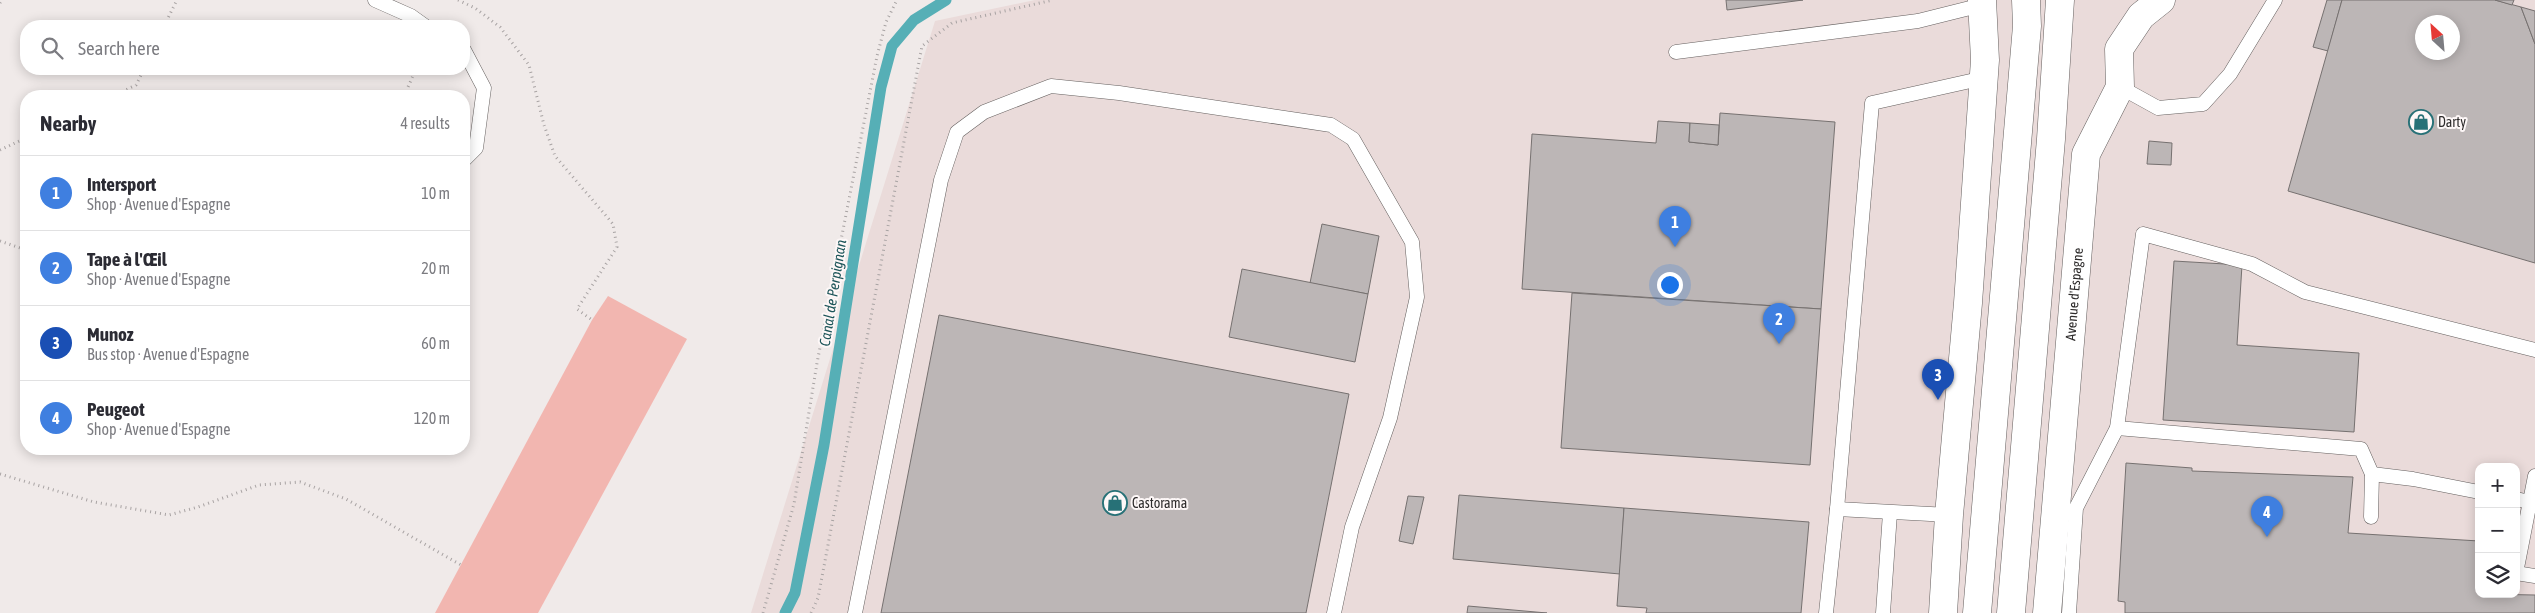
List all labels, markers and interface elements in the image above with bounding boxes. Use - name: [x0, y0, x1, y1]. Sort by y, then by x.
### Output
- north arrow: [2415, 15, 2460, 60]
- search box: [20, 20, 470, 75]
- icon: search: [38, 34, 66, 62]
- text: Search here: [78, 37, 160, 59]
- shop icon: Darty: [2408, 109, 2434, 135]
- text: Nearby: [40, 111, 96, 135]
- text: 4 results: [400, 114, 450, 132]
- place label: Darty: [2438, 114, 2466, 130]
- text: Intersport: [87, 173, 156, 195]
- text: 1: [52, 184, 60, 202]
- text: 10 m: [421, 184, 450, 202]
- text: Shop · Avenue d'Espagne: [87, 195, 230, 213]
- pin: 1: [1659, 206, 1691, 247]
- water label: Canal de Perpignan: [816, 238, 849, 347]
- street label: Avenue d'Espagne: [2062, 247, 2086, 341]
- text: Tape à l'Œil: [87, 248, 167, 270]
- text: 2: [52, 259, 60, 277]
- text: 20 m: [421, 259, 450, 277]
- text: Shop · Avenue d'Espagne: [87, 270, 230, 288]
- your location: [1657, 272, 1683, 298]
- pin: 2: [1763, 303, 1795, 344]
- text: Munoz: [87, 323, 134, 345]
- text: 3: [52, 334, 60, 352]
- text: 60 m: [421, 334, 450, 352]
- text: Bus stop · Avenue d'Espagne: [87, 345, 249, 363]
- pin: 3: [1922, 359, 1954, 400]
- text: Peugeot: [87, 398, 145, 420]
- text: 4: [52, 409, 60, 427]
- text: 120 m: [414, 409, 450, 427]
- text: Shop · Avenue d'Espagne: [87, 420, 230, 438]
- map controls: [2475, 463, 2520, 598]
- button: +: [2475, 463, 2520, 508]
- shop icon: Castorama: [1102, 490, 1128, 516]
- place label: Castorama: [1132, 495, 1187, 511]
- pin: 4: [2251, 496, 2283, 537]
- button: −: [2475, 508, 2520, 553]
- button: layers: [2475, 553, 2520, 598]

